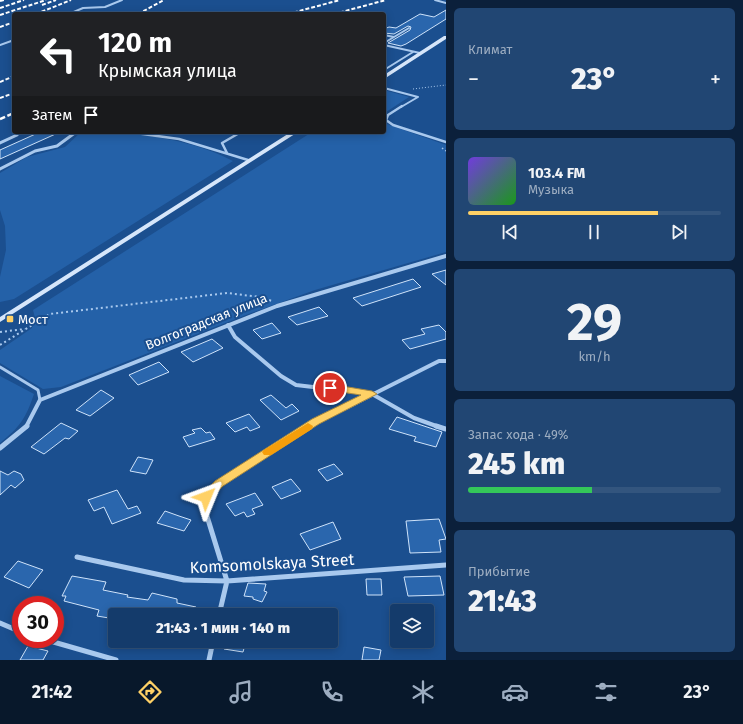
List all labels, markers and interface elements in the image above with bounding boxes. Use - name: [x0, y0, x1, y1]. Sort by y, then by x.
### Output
- text: 120 m: [98, 26, 172, 59]
- icon: left: [32, 28, 84, 80]
- text: Климат: [468, 42, 512, 57]
- text: Крымская улица: [98, 60, 237, 82]
- text: 23°: [571, 61, 618, 97]
- text: −: [468, 66, 479, 93]
- text: +: [710, 66, 721, 93]
- icon: arrive: [80, 104, 102, 126]
- text: Затем: [32, 106, 72, 124]
- text: 103.4 FM: [528, 164, 585, 182]
- text: Музыка: [528, 182, 574, 197]
- icon: previous: [499, 221, 521, 243]
- icon: pause: [583, 221, 605, 243]
- icon: next: [668, 221, 690, 243]
- street label: Волгоградская улица: [143, 290, 269, 353]
- text: 29: [567, 291, 622, 354]
- place label: Мост: [18, 312, 48, 327]
- marker: Мост: [5, 314, 15, 324]
- text: km/h: [578, 349, 611, 364]
- pin: [313, 371, 347, 405]
- icon: arrive: [319, 377, 341, 399]
- text: Запас хода · 49%: [468, 427, 568, 442]
- text: 245 km: [468, 446, 565, 482]
- position arrow: [185, 476, 227, 518]
- street label: Komsomolskaya Street: [189, 550, 355, 577]
- text: Прибытие: [468, 564, 530, 579]
- text: 21:43: [468, 583, 537, 619]
- speed limit sign: 30: [12, 596, 64, 648]
- map controls: [390, 604, 434, 648]
- button: layers: [390, 604, 434, 648]
- text: 21:43 · 1 мин · 140 m: [156, 619, 290, 637]
- icon: directions: [136, 678, 164, 706]
- icon: music: [227, 678, 255, 706]
- icon: phone: [318, 678, 346, 706]
- icon: climate: [409, 678, 437, 706]
- icon: car: [501, 678, 529, 706]
- icon: filters: [592, 678, 620, 706]
- text: 21:42: [32, 681, 72, 703]
- text: 23°: [683, 681, 711, 703]

